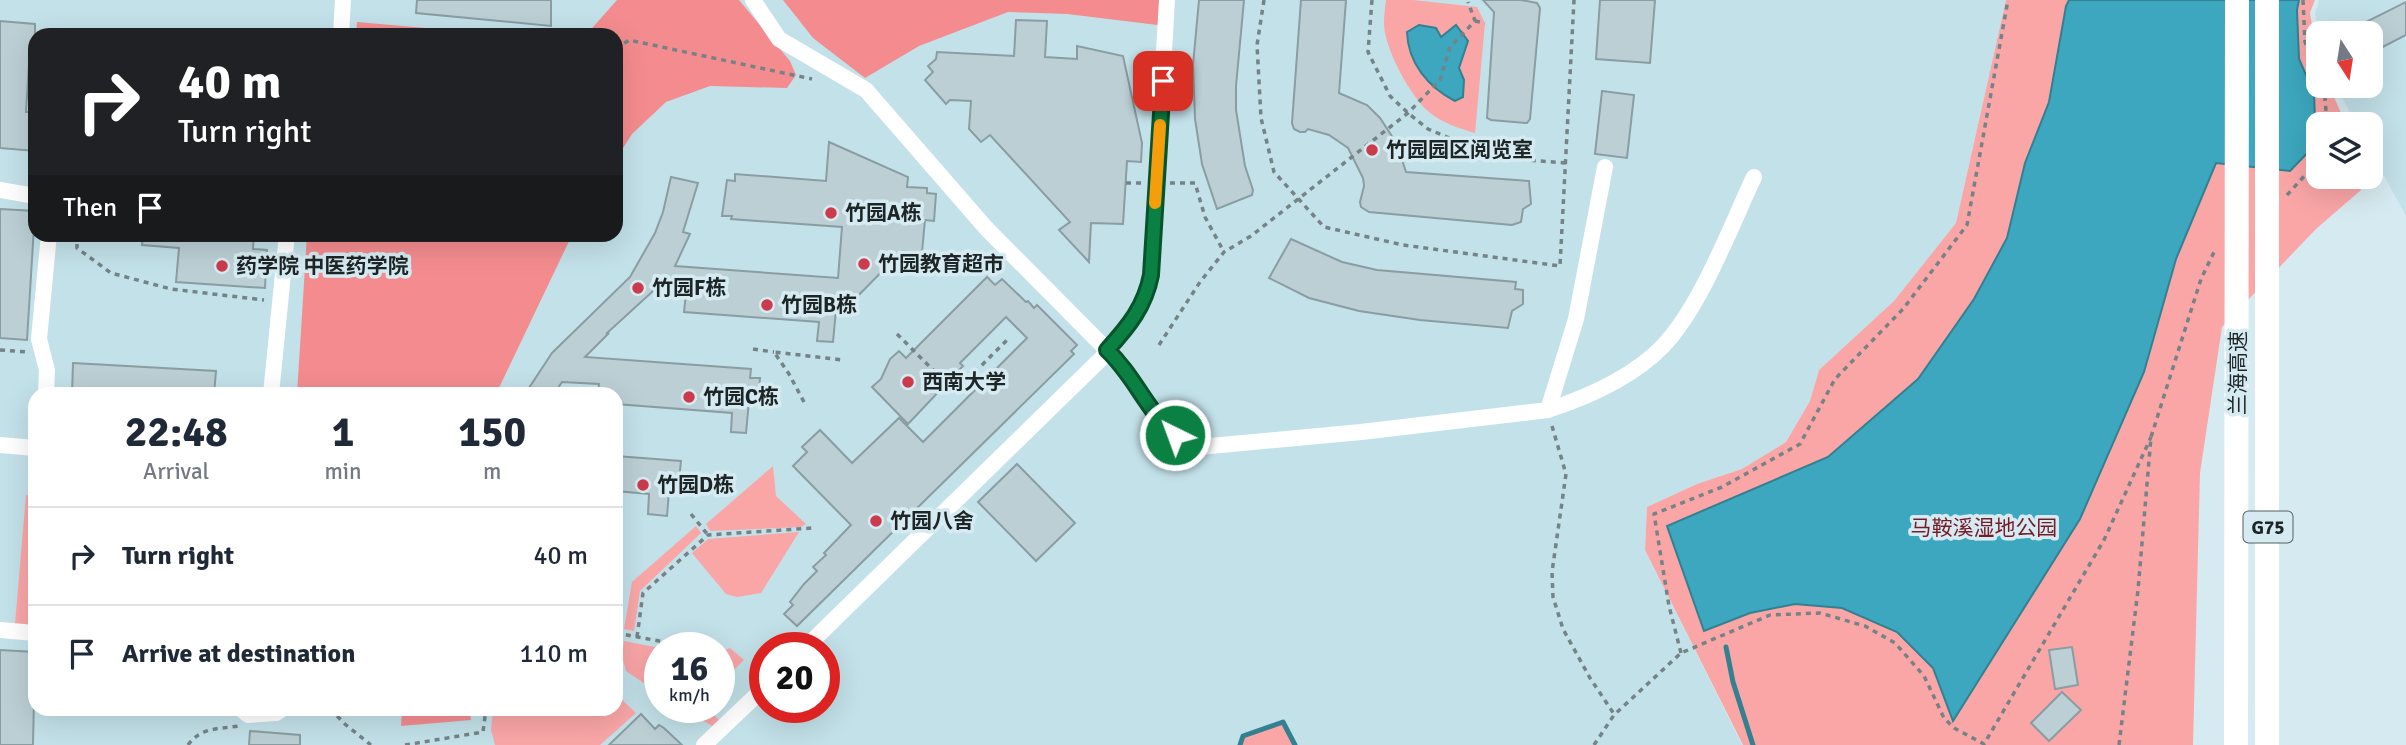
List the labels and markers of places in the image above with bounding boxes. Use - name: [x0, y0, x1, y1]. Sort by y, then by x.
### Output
- pin: [1133, 51, 1193, 111]
- place label: 竹园园区阅览室: [1386, 137, 1533, 163]
- marker: 竹园园区阅览室: [1364, 142, 1380, 158]
- place label: 竹园A栋: [845, 200, 921, 226]
- marker: 竹园A栋: [823, 205, 839, 221]
- place label: 竹园教育超市: [878, 251, 1004, 277]
- place label: 药学院 中医药学院: [236, 253, 409, 279]
- marker: 竹园教育超市: [856, 256, 872, 272]
- marker: 药学院 中医药学院: [214, 258, 230, 274]
- place label: 竹园F栋: [652, 275, 726, 301]
- marker: 竹园F栋: [630, 280, 646, 296]
- place label: 竹园B栋: [781, 292, 857, 318]
- marker: 竹园B栋: [759, 297, 775, 313]
- place label: 西南大学: [922, 369, 1006, 395]
- marker: 西南大学: [900, 374, 916, 390]
- place label: 竹园C栋: [703, 384, 779, 410]
- marker: 竹园C栋: [681, 389, 697, 405]
- place label: 竹园D栋: [657, 472, 734, 498]
- marker: 竹园D栋: [635, 477, 651, 493]
- place label: 竹园八舍: [890, 508, 974, 534]
- marker: 竹园八舍: [868, 513, 884, 529]

